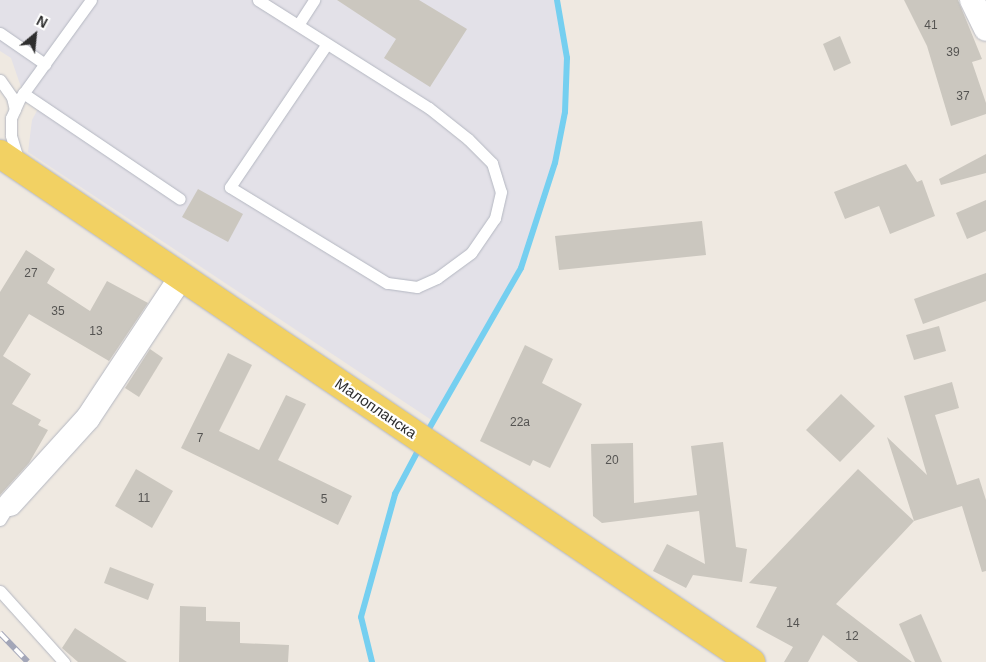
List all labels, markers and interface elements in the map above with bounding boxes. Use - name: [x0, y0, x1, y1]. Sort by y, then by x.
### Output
- north arrow: [10, 10, 60, 60]
- text: N: [34, 12, 50, 31]
- house number: 41: [924, 19, 938, 33]
- house number: 39: [946, 46, 960, 60]
- house number: 37: [956, 90, 970, 104]
- house number: 27: [24, 267, 38, 281]
- house number: 35: [51, 305, 65, 319]
- house number: 13: [89, 325, 103, 339]
- street label: Малопланска: [332, 374, 420, 442]
- house number: 22a: [510, 416, 530, 430]
- house number: 7: [197, 432, 203, 446]
- house number: 20: [605, 454, 619, 468]
- house number: 11: [138, 492, 150, 506]
- house number: 5: [321, 493, 327, 507]
- house number: 14: [786, 617, 800, 631]
- house number: 12: [845, 630, 859, 644]

